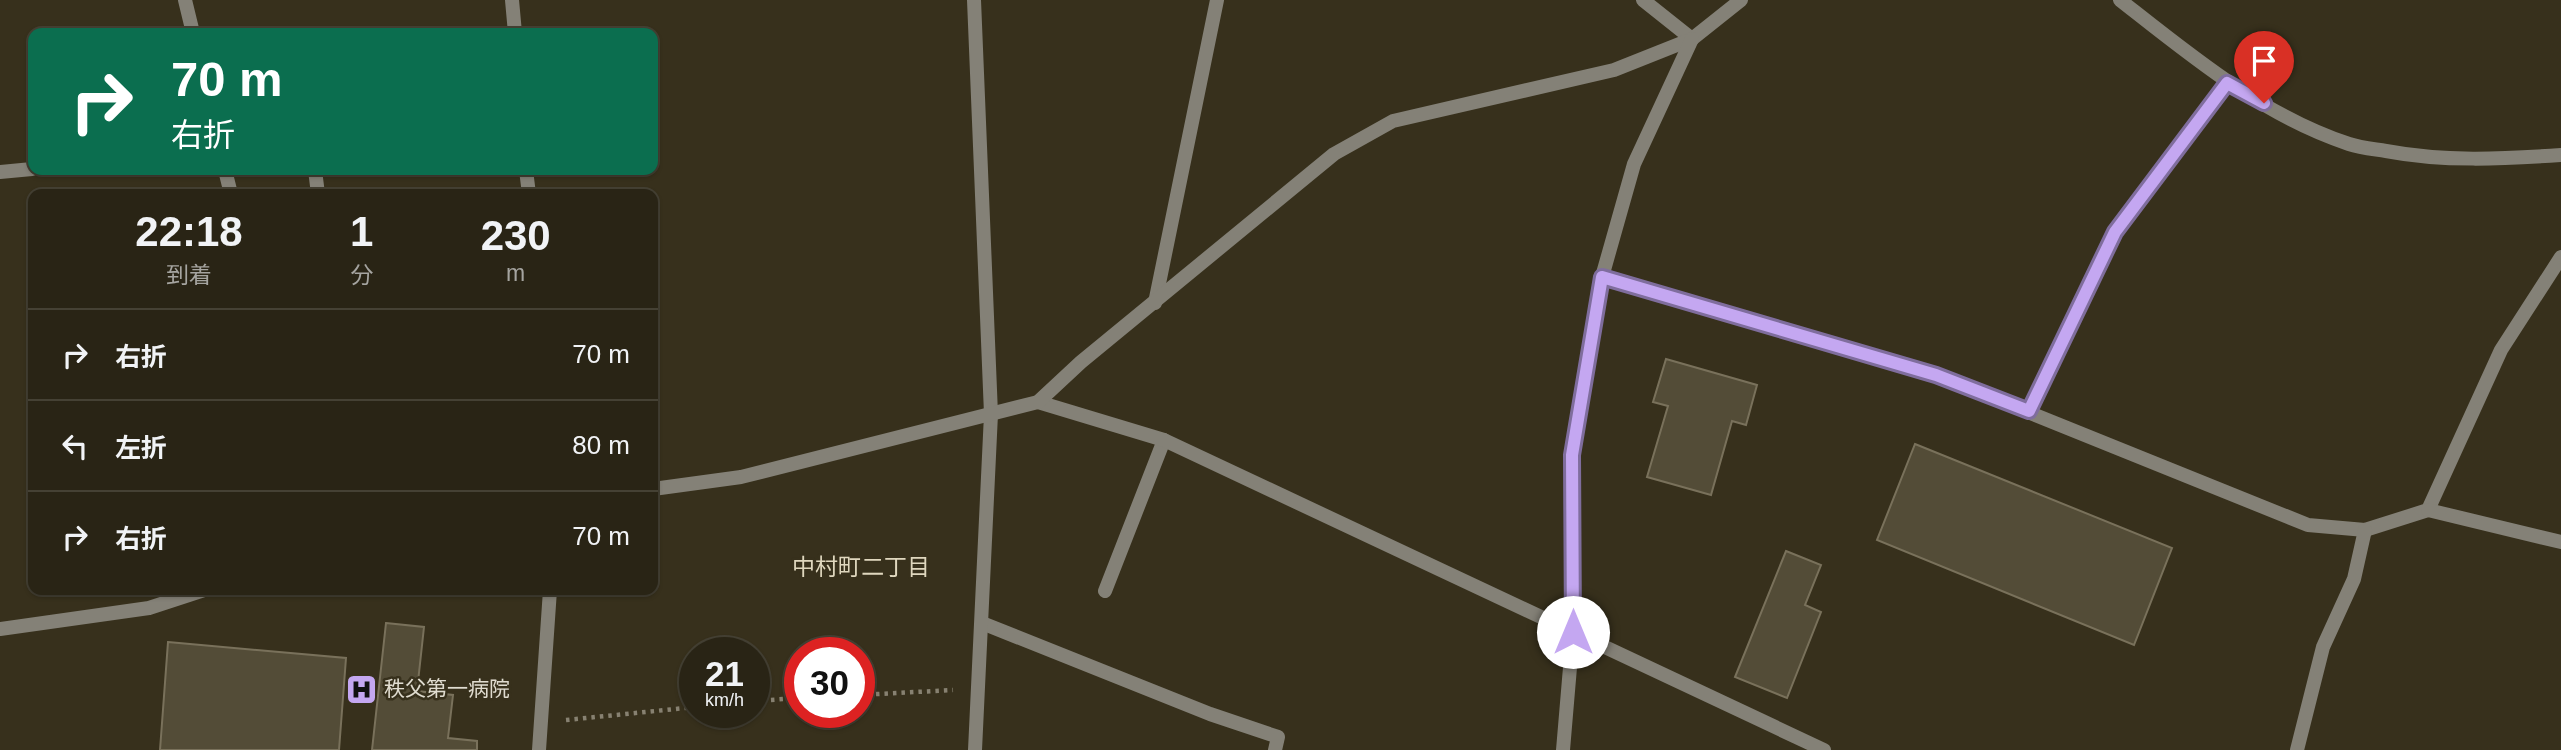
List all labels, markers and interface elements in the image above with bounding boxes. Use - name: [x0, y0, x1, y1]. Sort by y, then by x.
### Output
- pin: [2234, 31, 2294, 103]
- icon: arrive: [2245, 42, 2283, 80]
- text: 70 m: [171, 52, 283, 106]
- icon: right: [56, 56, 147, 147]
- text: 右折: [171, 117, 235, 153]
- text: 22:18: [135, 208, 243, 255]
- text: 1: [350, 208, 373, 255]
- text: 230: [481, 212, 551, 259]
- text: m: [506, 260, 525, 286]
- text: 到着: [166, 262, 212, 288]
- text: 分: [350, 262, 373, 288]
- icon: right: [56, 336, 94, 374]
- text: 70 m: [572, 339, 630, 369]
- text: 右折: [115, 342, 167, 372]
- icon: left: [56, 427, 94, 465]
- text: 80 m: [572, 430, 630, 460]
- text: 左折: [115, 433, 167, 463]
- icon: right: [56, 518, 94, 556]
- text: 70 m: [572, 521, 630, 551]
- text: 右折: [115, 524, 167, 554]
- district label: 中村町二丁目: [792, 554, 930, 580]
- position arrow: [1536, 595, 1610, 669]
- speed limit sign: 30: [784, 637, 875, 728]
- text: 21: [705, 654, 744, 693]
- hospital icon: 秩父第一病院: [344, 672, 378, 706]
- place label: 秩父第一病院: [384, 677, 510, 700]
- text: km/h: [705, 690, 744, 710]

